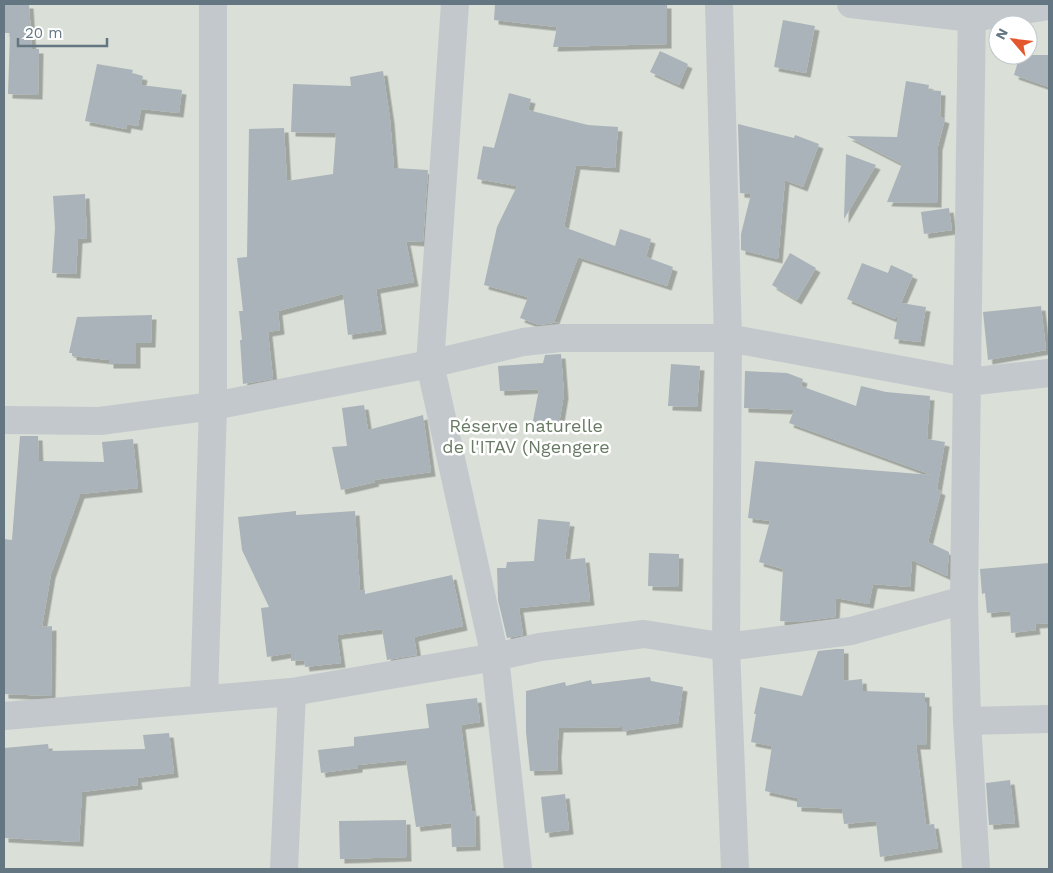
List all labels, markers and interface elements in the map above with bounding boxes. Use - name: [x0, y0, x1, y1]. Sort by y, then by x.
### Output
- scale bar: [18, 15, 106, 47]
- north arrow: [988, 15, 1038, 65]
- text: 20 m: [25, 24, 63, 42]
- text: N: [992, 26, 1011, 42]
- park label: Réserve naturelle de l'ITAV (Ngengere: [442, 415, 610, 457]

